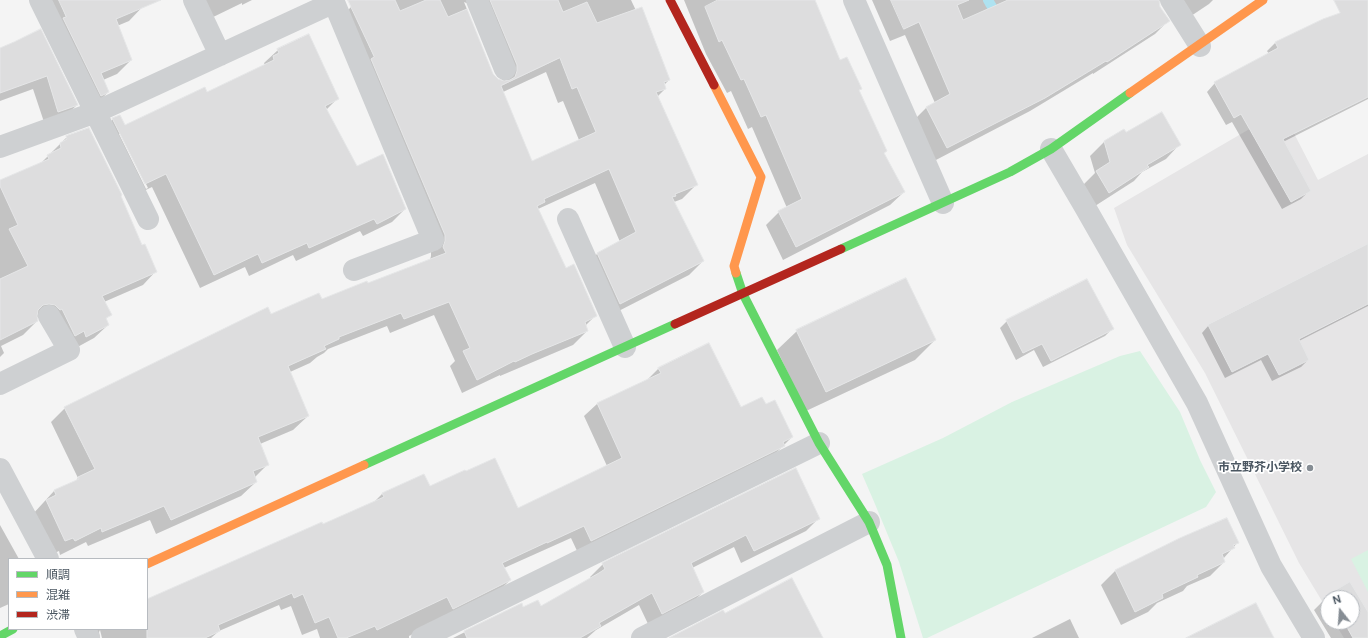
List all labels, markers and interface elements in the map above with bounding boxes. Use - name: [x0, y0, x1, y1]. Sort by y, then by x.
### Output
- place label: 市立野芥小学校: [1218, 461, 1302, 475]
- marker: 市立野芥小学校: [1305, 463, 1315, 473]
- legend: [8, 558, 148, 630]
- text: 順調: [46, 567, 70, 583]
- text: 混雑: [46, 587, 70, 603]
- north arrow: [1320, 590, 1360, 630]
- text: N: [1331, 592, 1343, 607]
- text: 渋滞: [46, 607, 70, 623]

